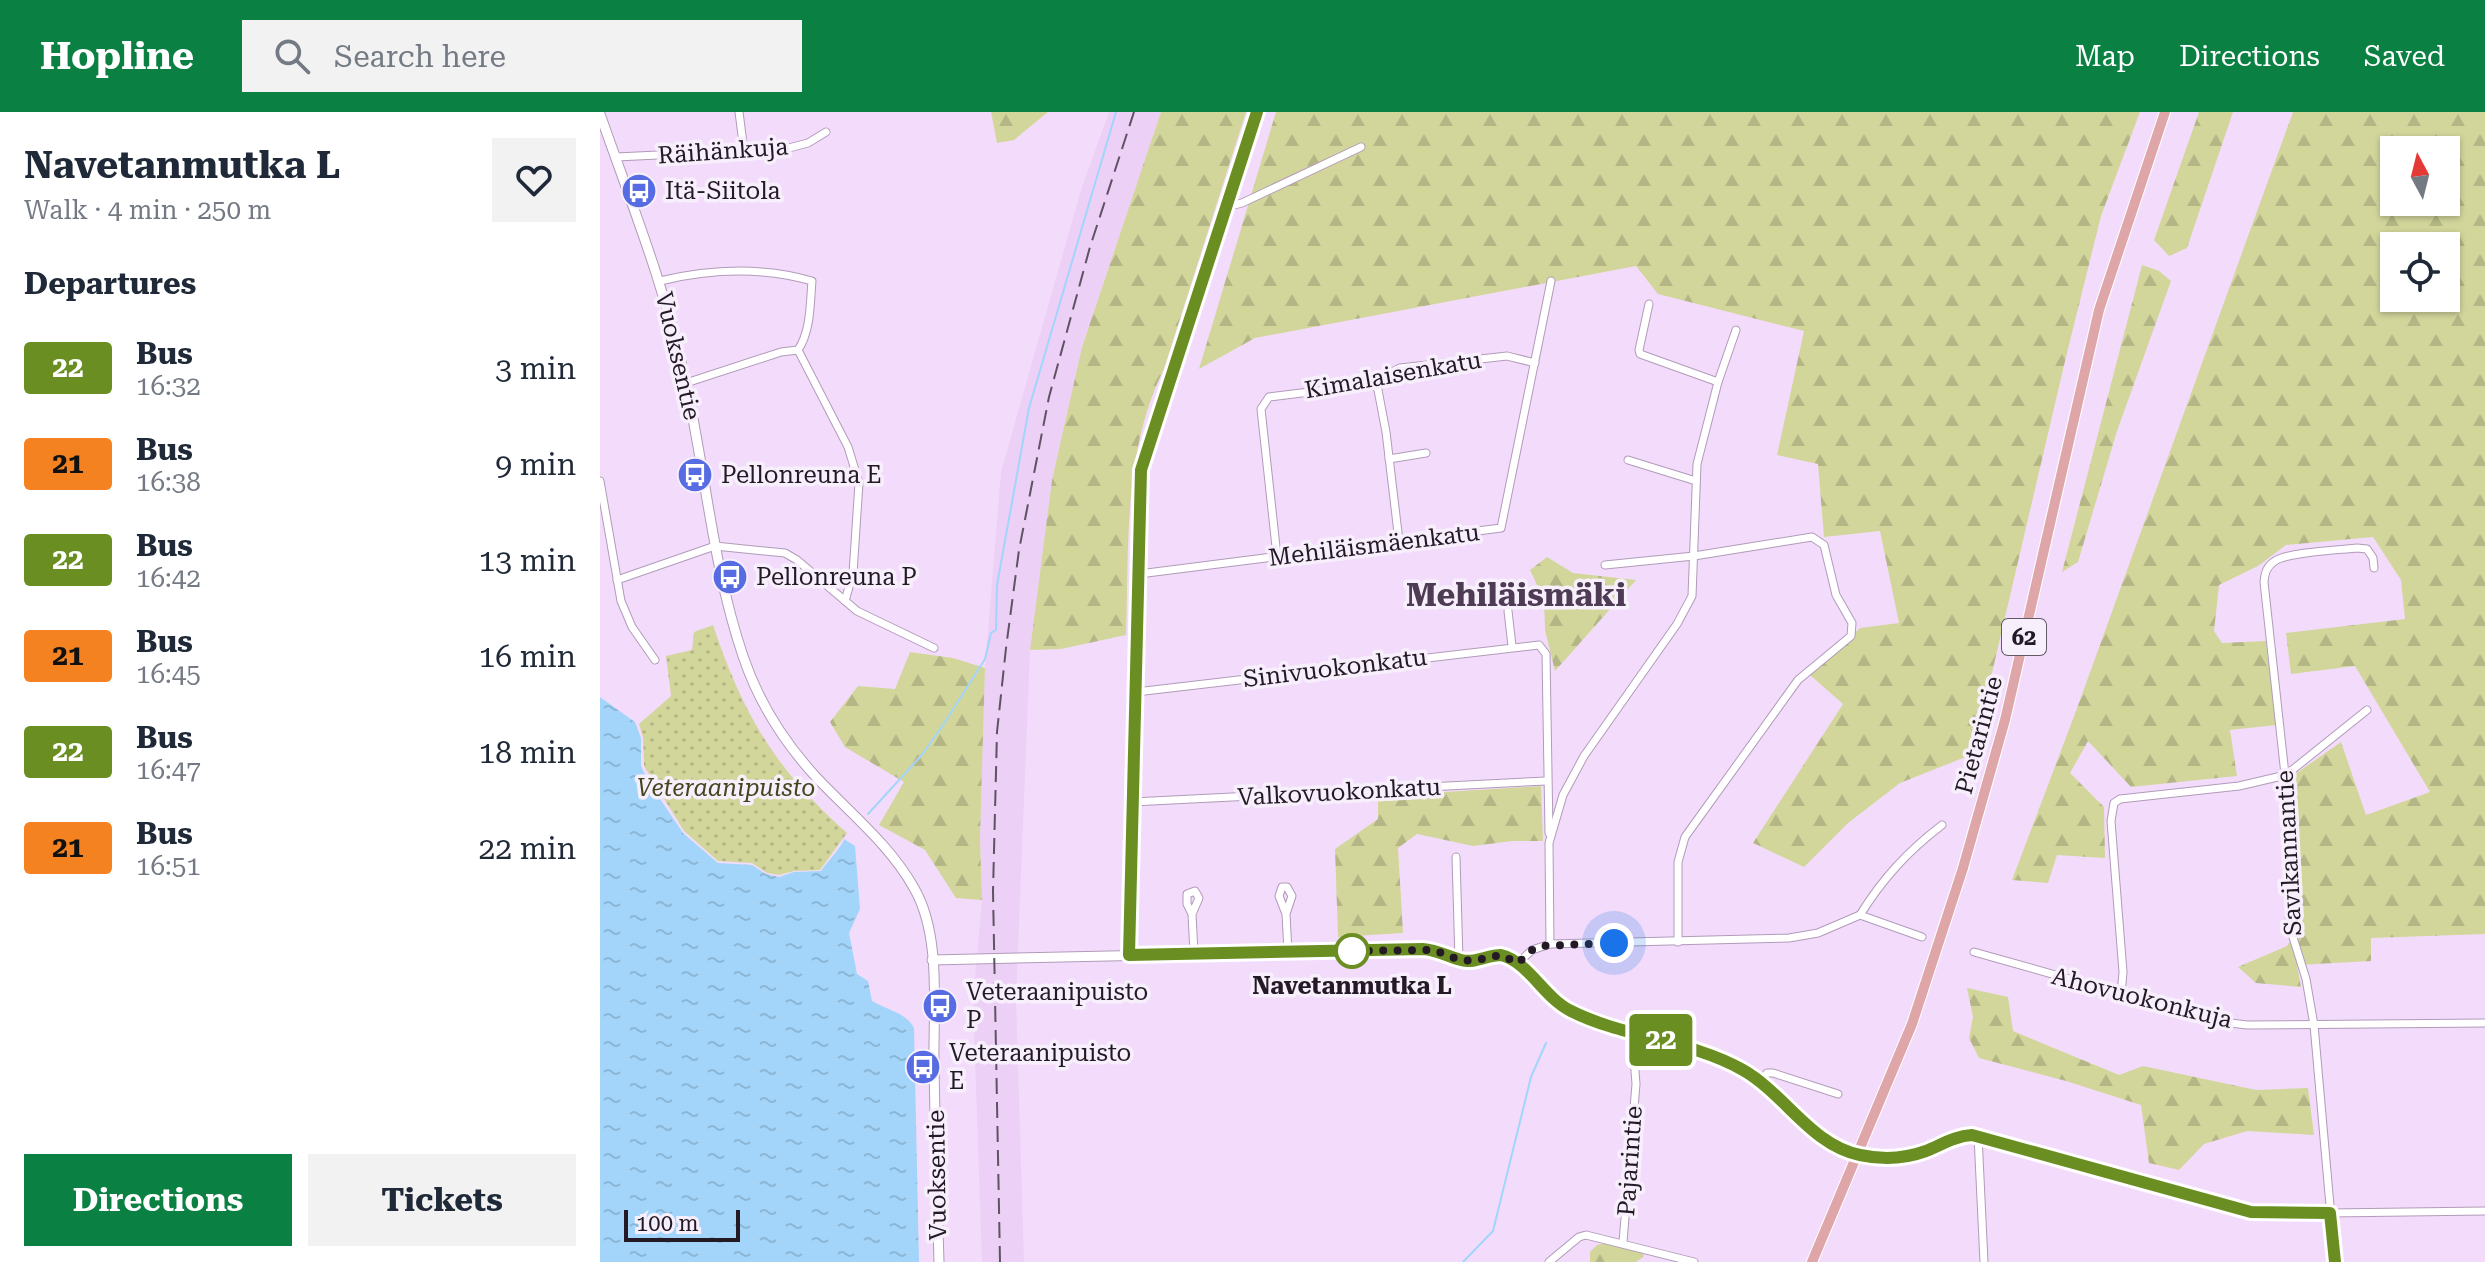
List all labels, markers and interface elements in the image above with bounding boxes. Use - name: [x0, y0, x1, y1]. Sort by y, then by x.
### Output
- search box: [242, 20, 802, 92]
- text: Hopline: [40, 34, 194, 78]
- icon: search: [270, 34, 314, 78]
- text: Search here: [334, 39, 506, 74]
- text: Map: [2075, 40, 2135, 73]
- text: Directions: [2179, 40, 2320, 73]
- text: Saved: [2364, 40, 2445, 73]
- street label: Räihänkuja: [657, 132, 789, 170]
- north arrow: [2380, 136, 2460, 216]
- map controls: [2380, 136, 2460, 312]
- button: heart: [492, 138, 576, 222]
- text: Navetanmutka L: [24, 143, 340, 187]
- bus stop icon: Itä-Siitola: [620, 172, 658, 210]
- place label: Itä-Siitola: [665, 177, 781, 205]
- text: Walk · 4 min · 250 m: [24, 195, 271, 225]
- button: locate: [2380, 232, 2460, 312]
- text: Departures: [24, 266, 196, 301]
- street label: Vuoksentie: [650, 289, 706, 423]
- text: Bus: [136, 336, 193, 371]
- street label: Kimalaisenkatu: [1302, 346, 1484, 404]
- text: 22: [52, 351, 84, 384]
- text: 3 min: [495, 351, 576, 386]
- text: 16:32: [136, 371, 201, 401]
- text: Bus: [136, 432, 193, 467]
- text: 21: [52, 447, 84, 480]
- text: 9 min: [495, 447, 576, 482]
- bus stop icon: Pellonreuna E: [676, 456, 714, 494]
- place label: Pellonreuna E: [721, 461, 882, 489]
- text: 16:38: [136, 467, 201, 497]
- street label: Mehiläismäenkatu: [1267, 518, 1481, 572]
- text: Bus: [136, 528, 193, 563]
- text: 22: [52, 543, 84, 576]
- text: 13 min: [479, 543, 576, 578]
- bus stop icon: Pellonreuna P: [711, 558, 749, 596]
- text: 16:42: [136, 563, 201, 593]
- place label: Pellonreuna P: [756, 563, 917, 591]
- district label: Mehiläismäki: [1406, 576, 1626, 614]
- road number: 62: [2002, 619, 2046, 655]
- text: Bus: [136, 624, 193, 659]
- text: 21: [52, 639, 84, 672]
- text: 16 min: [479, 639, 576, 674]
- street label: Sinivuokonkatu: [1241, 643, 1429, 693]
- text: 16:45: [136, 659, 201, 689]
- street label: Pietarintie: [1950, 673, 2008, 797]
- text: Bus: [136, 720, 193, 755]
- text: 22: [52, 735, 84, 768]
- text: 18 min: [479, 735, 576, 770]
- text: 16:47: [136, 755, 201, 785]
- street label: Savikannantie: [2271, 770, 2307, 936]
- street label: Valkovuokonkatu: [1237, 773, 1441, 811]
- park label: Veteraanipuisto: [637, 774, 815, 802]
- text: Bus: [136, 816, 193, 851]
- text: 21: [52, 831, 84, 864]
- text: 22 min: [479, 831, 576, 866]
- text: 16:51: [136, 851, 201, 881]
- your location: [1594, 923, 1634, 963]
- marker: Navetanmutka L: [1335, 934, 1369, 968]
- street label: Ahovuokonkuja: [2049, 962, 2235, 1034]
- place label: Navetanmutka L: [1252, 972, 1452, 1000]
- place label: Veteraanipuisto P: [966, 978, 1148, 1034]
- bus stop icon: Veteraanipuisto P: [921, 987, 959, 1025]
- line badge: 22: [1625, 1014, 1697, 1066]
- text: 22: [1645, 1023, 1677, 1056]
- place label: Veteraanipuisto E: [949, 1039, 1131, 1095]
- bus stop icon: Veteraanipuisto E: [904, 1048, 942, 1086]
- street label: Pajarintie: [1612, 1105, 1648, 1217]
- street label: Vuoksentie: [922, 1109, 952, 1241]
- button: Directions: [24, 1154, 292, 1246]
- button: Tickets: [308, 1154, 576, 1246]
- scale bar: [624, 1206, 740, 1242]
- text: 100 m: [636, 1211, 699, 1236]

